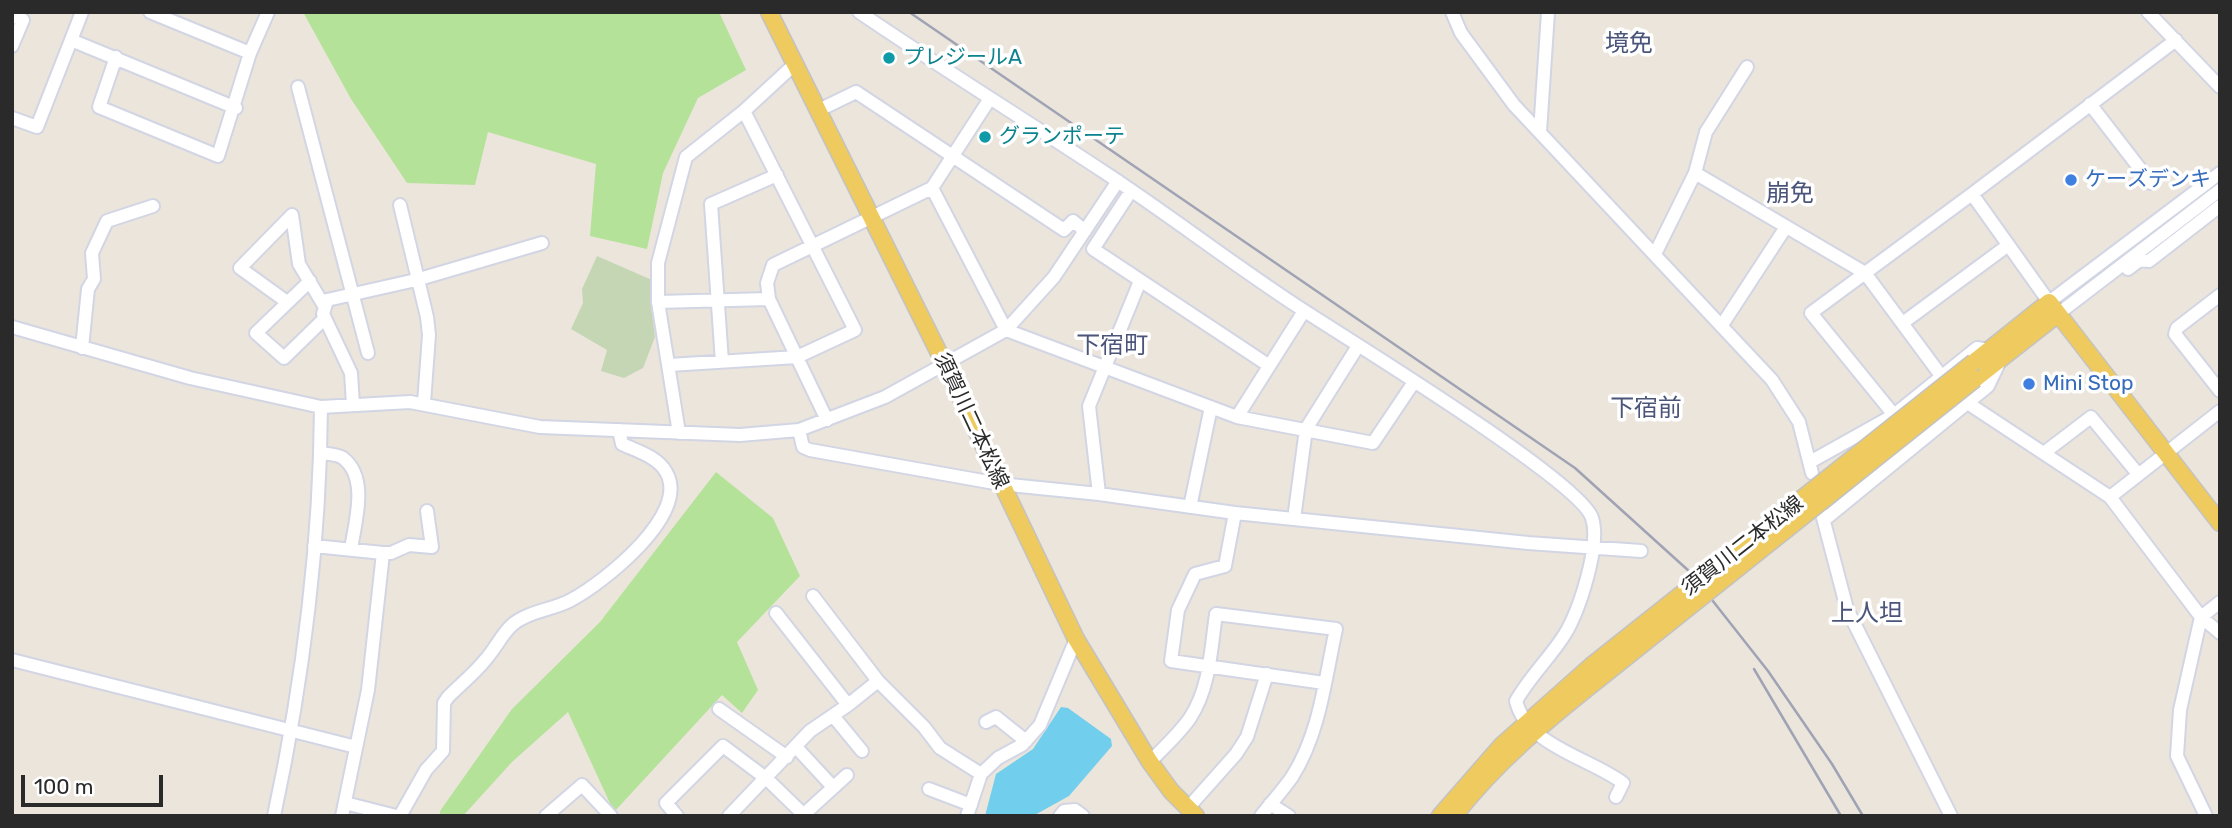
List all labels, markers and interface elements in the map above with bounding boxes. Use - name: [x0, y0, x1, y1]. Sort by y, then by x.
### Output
- district label: 境免: [1605, 30, 1653, 58]
- place label: プレジールA: [903, 45, 1022, 71]
- marker: プレジールA: [881, 50, 897, 66]
- place label: グランポーテ: [999, 124, 1125, 150]
- marker: グランポーテ: [977, 129, 993, 145]
- place label: ケーズデンキ: [2085, 167, 2211, 193]
- marker: ケーズデンキ: [2063, 172, 2079, 188]
- district label: 崩免: [1766, 180, 1814, 208]
- district label: 下宿町: [1076, 332, 1148, 360]
- street label: 須賀川二本松線: [929, 349, 1013, 493]
- place label: Mini Stop: [2043, 371, 2134, 397]
- marker: Mini Stop: [2021, 376, 2037, 392]
- district label: 下宿前: [1610, 395, 1682, 423]
- street label: 須賀川二本松線: [1677, 491, 1809, 601]
- district label: 上人坦: [1831, 600, 1903, 628]
- scale bar: [24, 762, 166, 806]
- text: 100 m: [34, 774, 93, 799]

